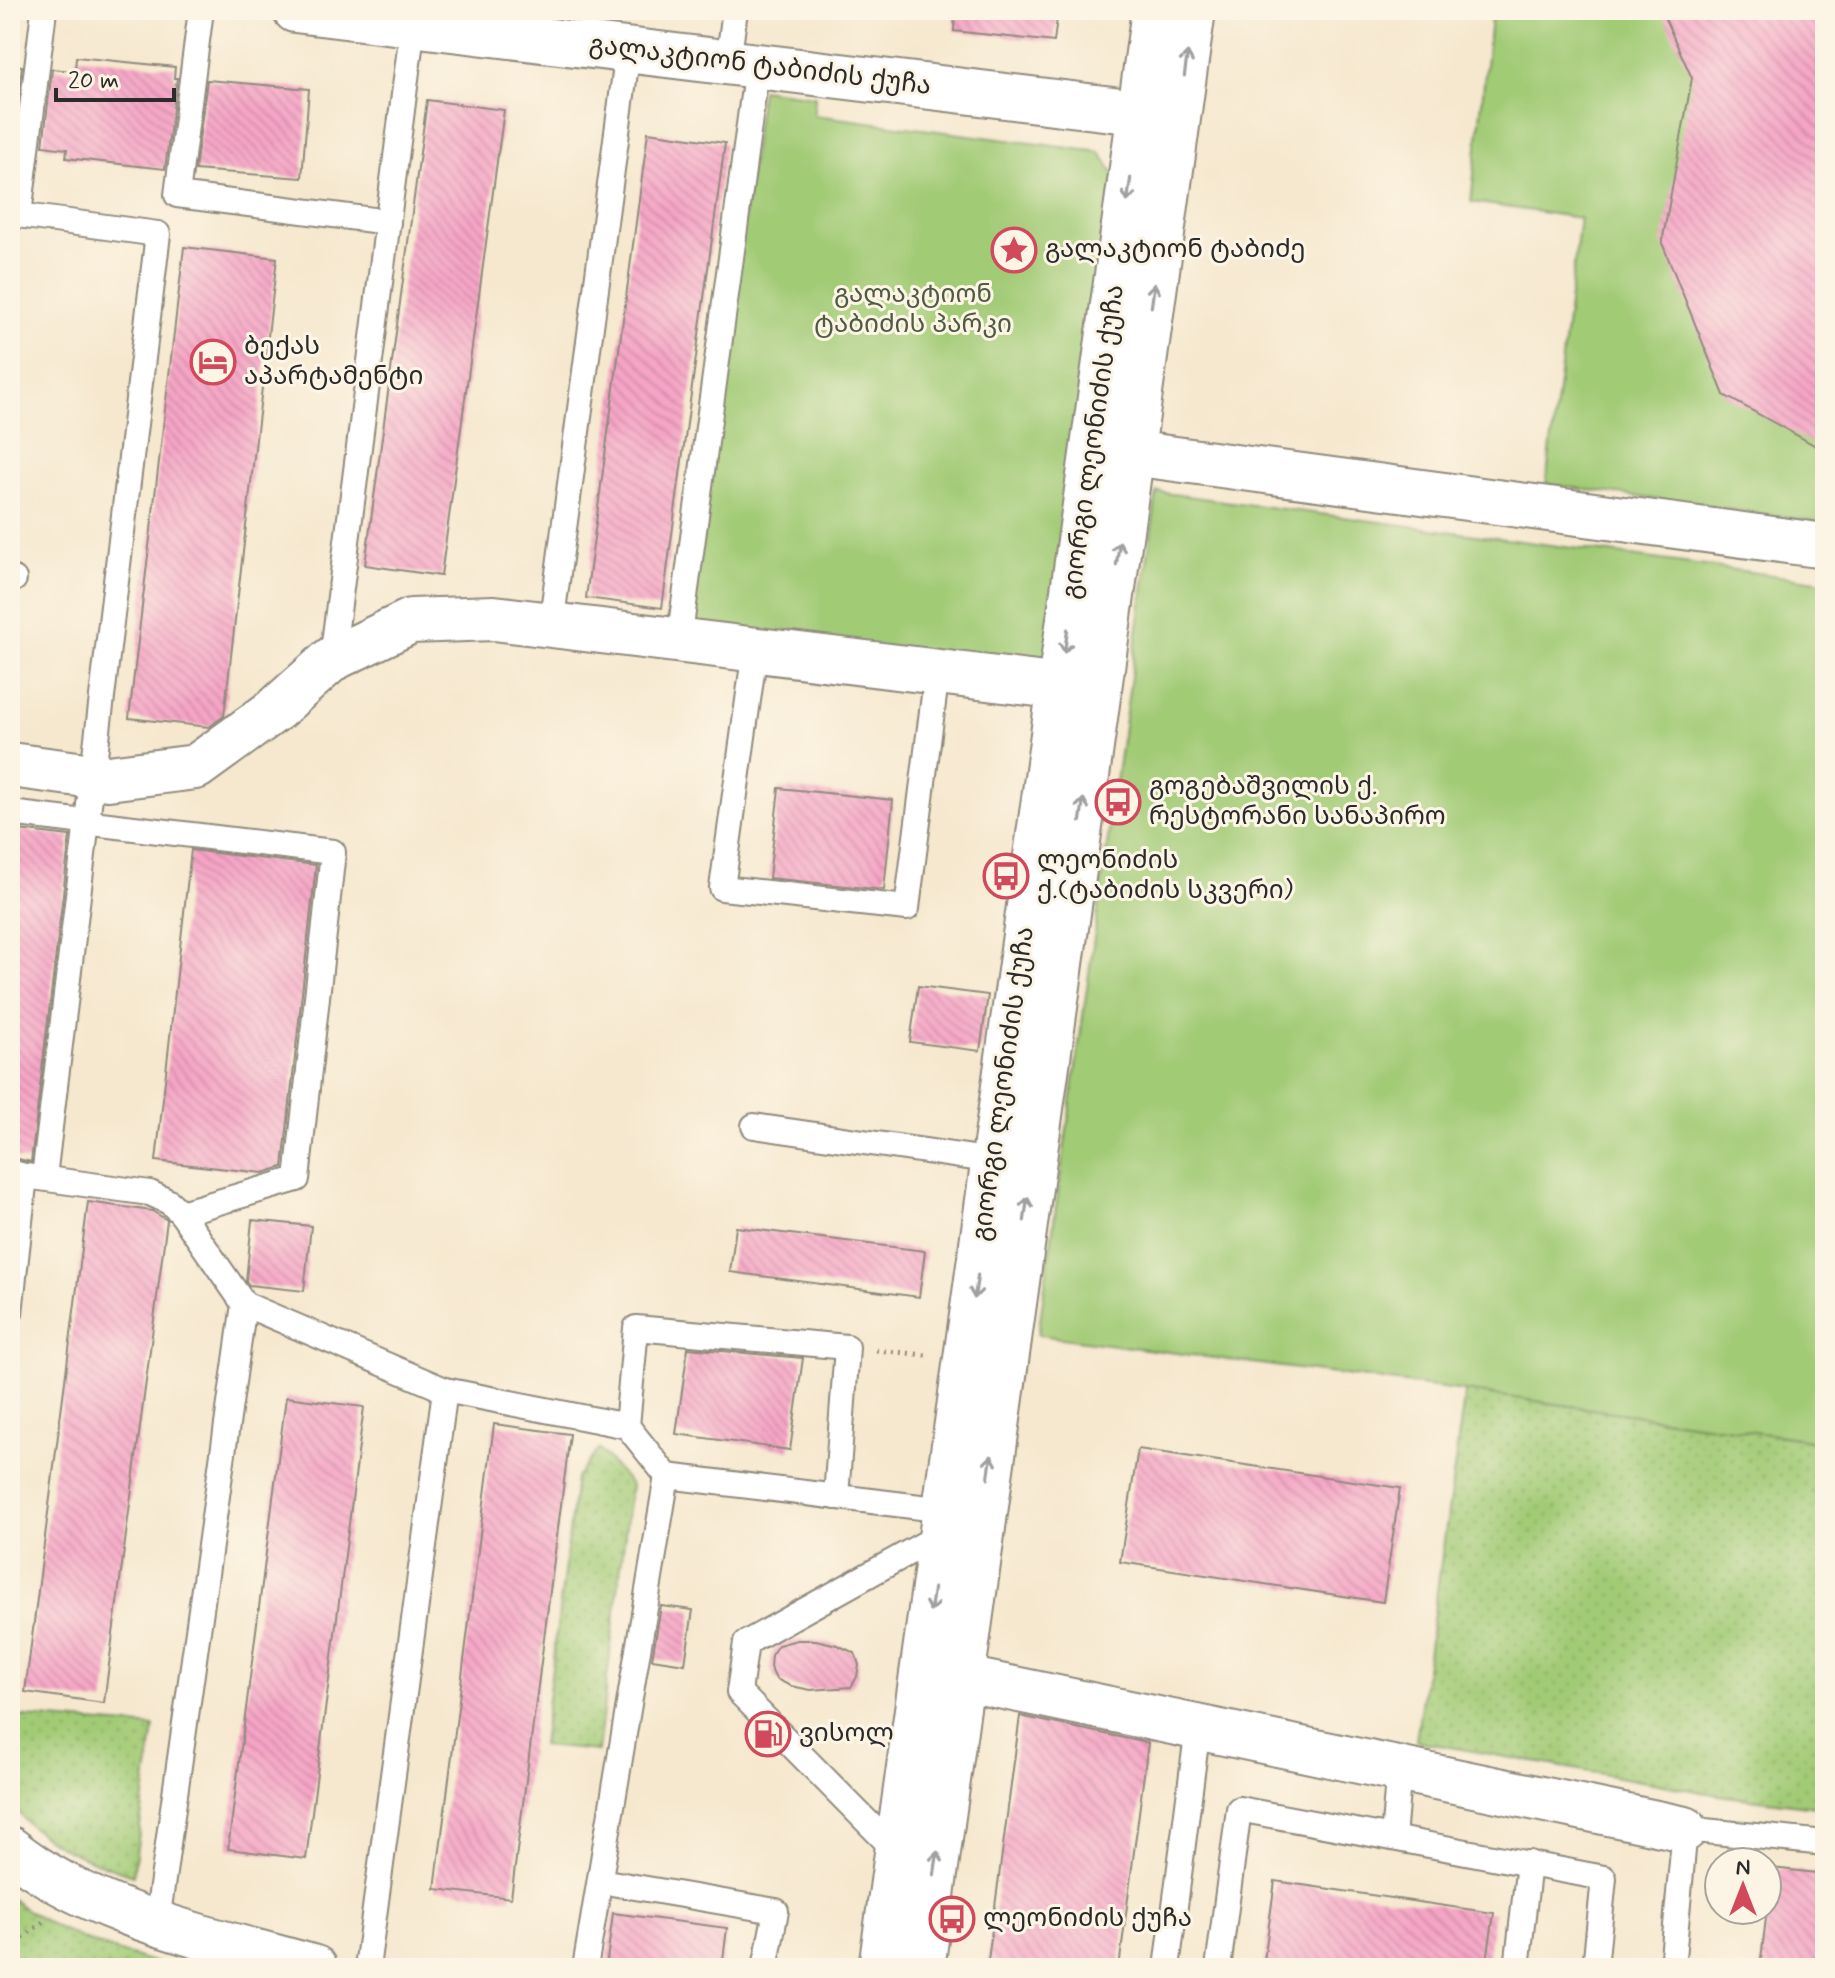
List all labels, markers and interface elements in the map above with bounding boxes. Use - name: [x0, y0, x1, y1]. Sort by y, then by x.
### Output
- street label: გალაკტიონ ტაბიძის ქუჩა: [587, 28, 933, 104]
- one-way arrow: [1179, 51, 1194, 77]
- scale bar: [56, 52, 174, 102]
- text: 20 m: [68, 66, 119, 97]
- one-way arrow: [1121, 177, 1136, 202]
- place icon: გალაკტიონ ტაბიძე: [990, 226, 1038, 274]
- place label: გალაკტიონ ტაბიძე: [1045, 233, 1306, 267]
- park label: გალაკტიონ ტაბიძის პარკი: [814, 278, 1012, 342]
- street label: გიორგი ლეონიძის ქუჩა: [1055, 282, 1133, 602]
- one-way arrow: [1146, 282, 1161, 309]
- place label: ბექას აპარტამენტი: [244, 330, 423, 394]
- hotel icon: ბექას აპარტამენტი: [189, 338, 237, 386]
- one-way arrow: [1110, 540, 1125, 567]
- one-way arrow: [1058, 628, 1073, 654]
- place label: გოგებაშვილის ქ. რესტორანი სანაპირო: [1149, 770, 1446, 834]
- bus stop icon: გოგებაშვილის ქ. რესტორანი სანაპირო: [1094, 778, 1142, 826]
- one-way arrow: [1075, 798, 1090, 823]
- place label: ლეონიძის ქ.(ტაბიძის სკვერი): [1037, 844, 1293, 908]
- bus stop icon: ლეონიძის ქ.(ტაბიძის სკვერი): [982, 852, 1030, 900]
- street label: გიორგი ლეონიძის ქუჩა: [965, 924, 1043, 1244]
- one-way arrow: [1019, 1197, 1034, 1222]
- one-way arrow: [968, 1274, 983, 1299]
- one-way arrow: [983, 1455, 998, 1480]
- one-way arrow: [924, 1587, 939, 1612]
- fuel station icon: ვისოლ: [744, 1710, 792, 1758]
- place label: ვისოლ: [799, 1717, 894, 1751]
- north arrow: [1703, 1846, 1783, 1926]
- one-way arrow: [929, 1851, 944, 1876]
- text: N: [1736, 1854, 1750, 1882]
- bus stop icon: ლეონიძის ქუჩა: [928, 1895, 976, 1943]
- place label: ლეონიძის ქუჩა: [983, 1902, 1192, 1936]

